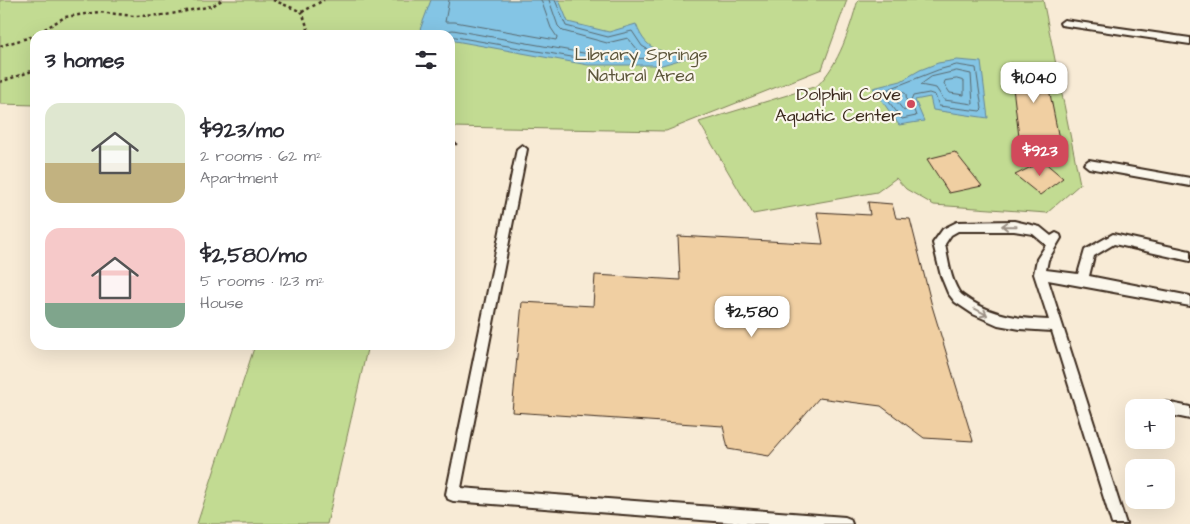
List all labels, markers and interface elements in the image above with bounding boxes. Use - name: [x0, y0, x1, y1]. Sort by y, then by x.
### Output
- park label: Library Springs Natural Area: [575, 42, 707, 88]
- text: 3 homes: [45, 46, 125, 75]
- icon: filters: [412, 46, 440, 74]
- pin: $1,040: [993, 62, 1075, 104]
- text: $1,040: [1012, 67, 1056, 89]
- place label: Dolphin Cove Aquatic Center: [775, 82, 901, 128]
- marker: Dolphin Cove Aquatic Center: [905, 98, 917, 110]
- text: $923/mo: [200, 116, 284, 145]
- icon: home: [85, 123, 145, 183]
- pin: $923: [1010, 134, 1070, 177]
- text: $923: [1022, 140, 1058, 162]
- text: 2 rooms · 62 m²: [200, 145, 322, 167]
- text: Apartment: [200, 167, 278, 189]
- one-way arrow: [1001, 221, 1018, 231]
- text: $2,580/mo: [200, 241, 307, 270]
- icon: home: [85, 248, 145, 308]
- text: 5 rooms · 123 m²: [200, 270, 324, 292]
- text: House: [200, 292, 244, 314]
- pin: $2,580: [711, 296, 793, 338]
- text: $2,580: [726, 301, 778, 323]
- one-way arrow: [973, 308, 987, 318]
- map controls: [1125, 399, 1175, 509]
- button: +: [1125, 399, 1175, 449]
- button: −: [1125, 459, 1175, 509]

